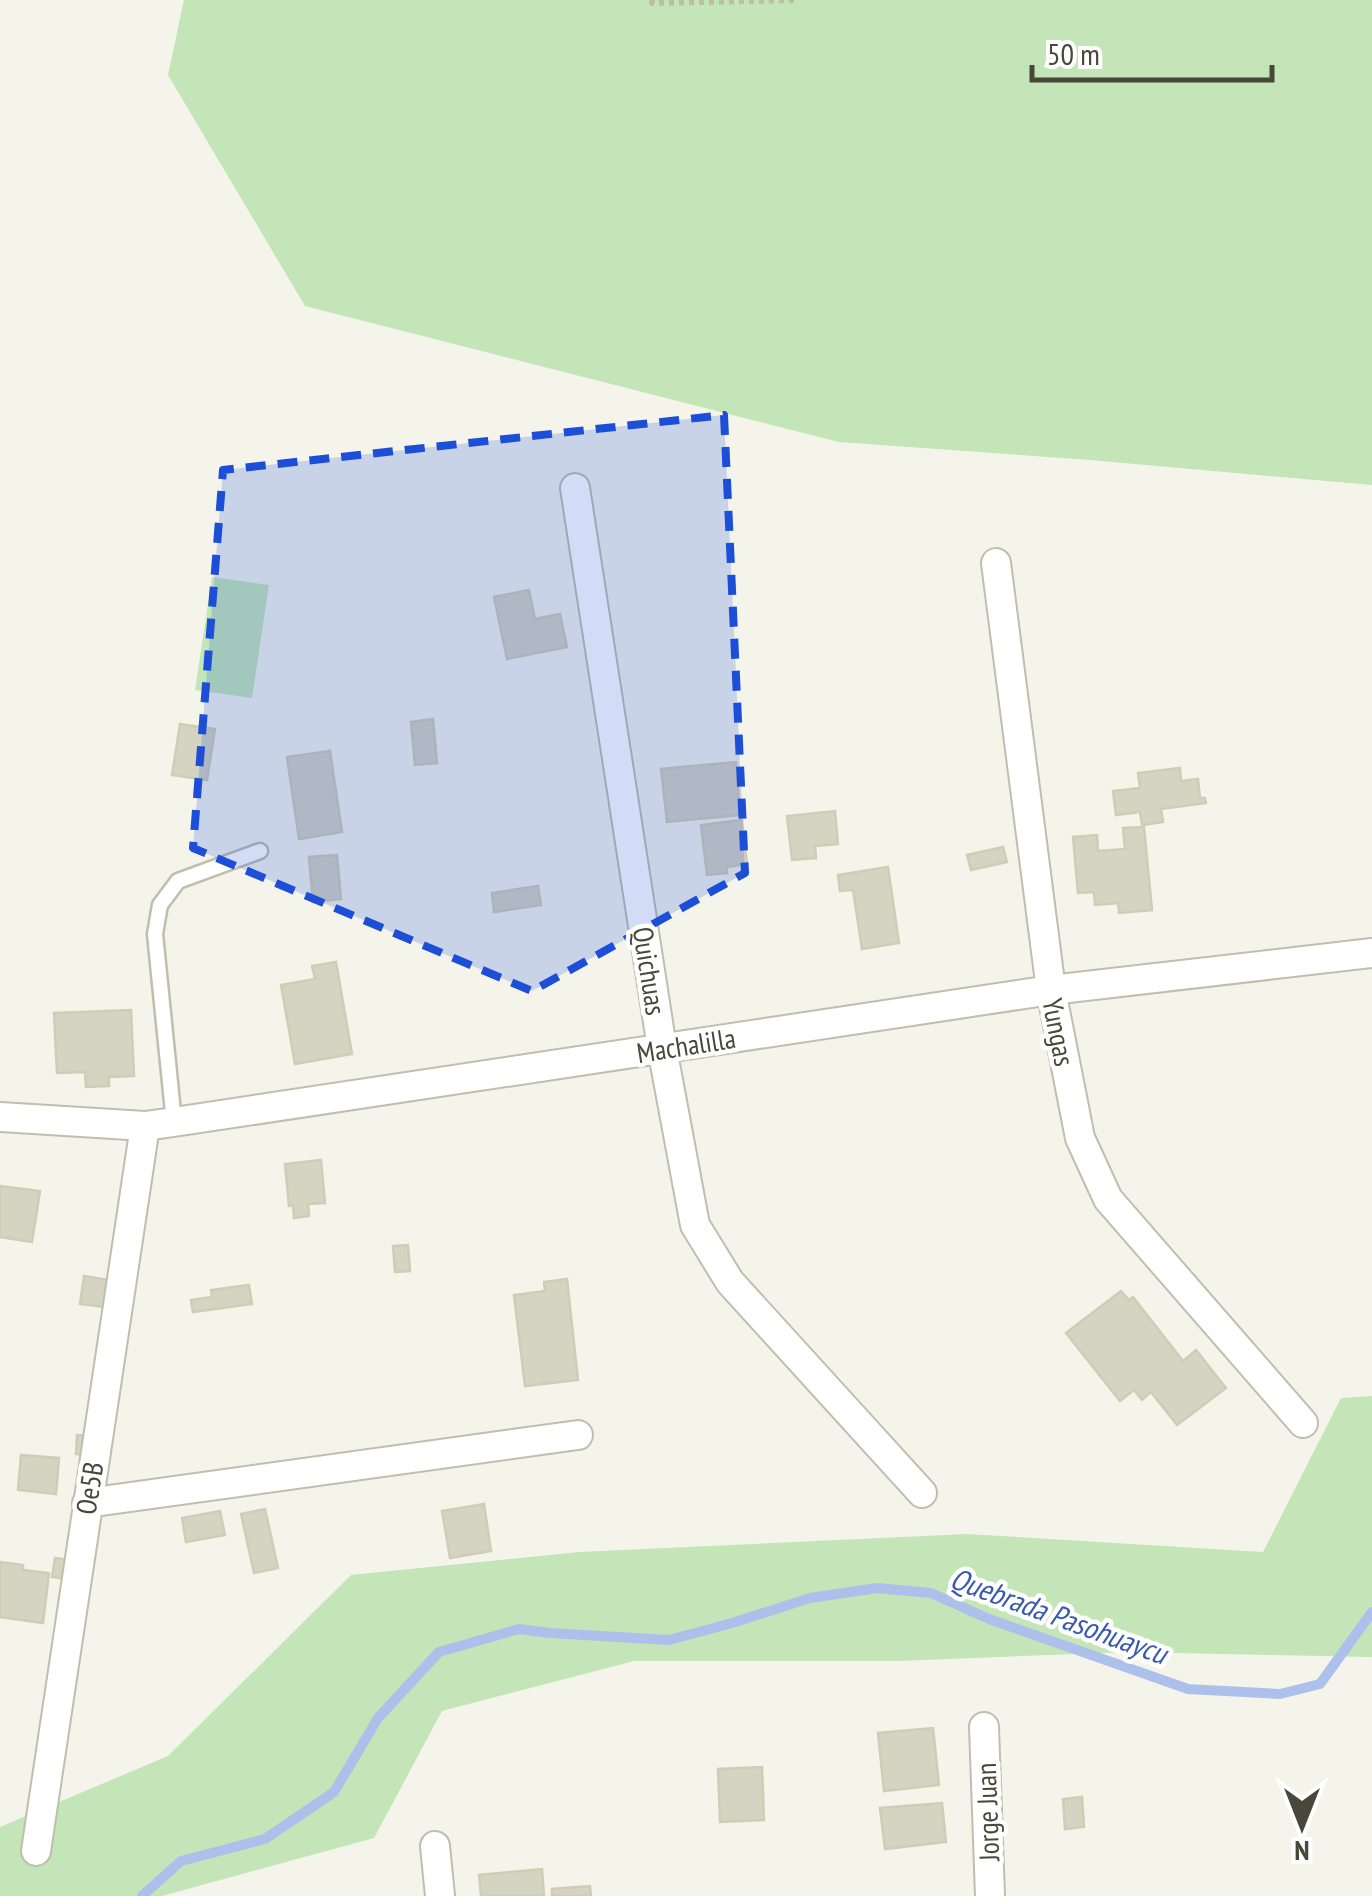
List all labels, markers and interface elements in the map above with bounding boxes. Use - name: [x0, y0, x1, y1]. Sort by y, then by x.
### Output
- scale bar: [1032, 20, 1272, 82]
- text: 50 m: [1047, 34, 1100, 73]
- street label: Quichuas: [625, 924, 675, 1018]
- street label: Yungas: [1034, 995, 1084, 1069]
- street label: Machalilla: [634, 1019, 738, 1071]
- street label: Oe5B: [67, 1459, 111, 1517]
- water label: Quebrada Pasohuaycu: [945, 1558, 1174, 1673]
- street label: Jorge Juan: [967, 1762, 1007, 1863]
- north arrow: [1252, 1776, 1352, 1876]
- text: N: [1294, 1833, 1310, 1870]

